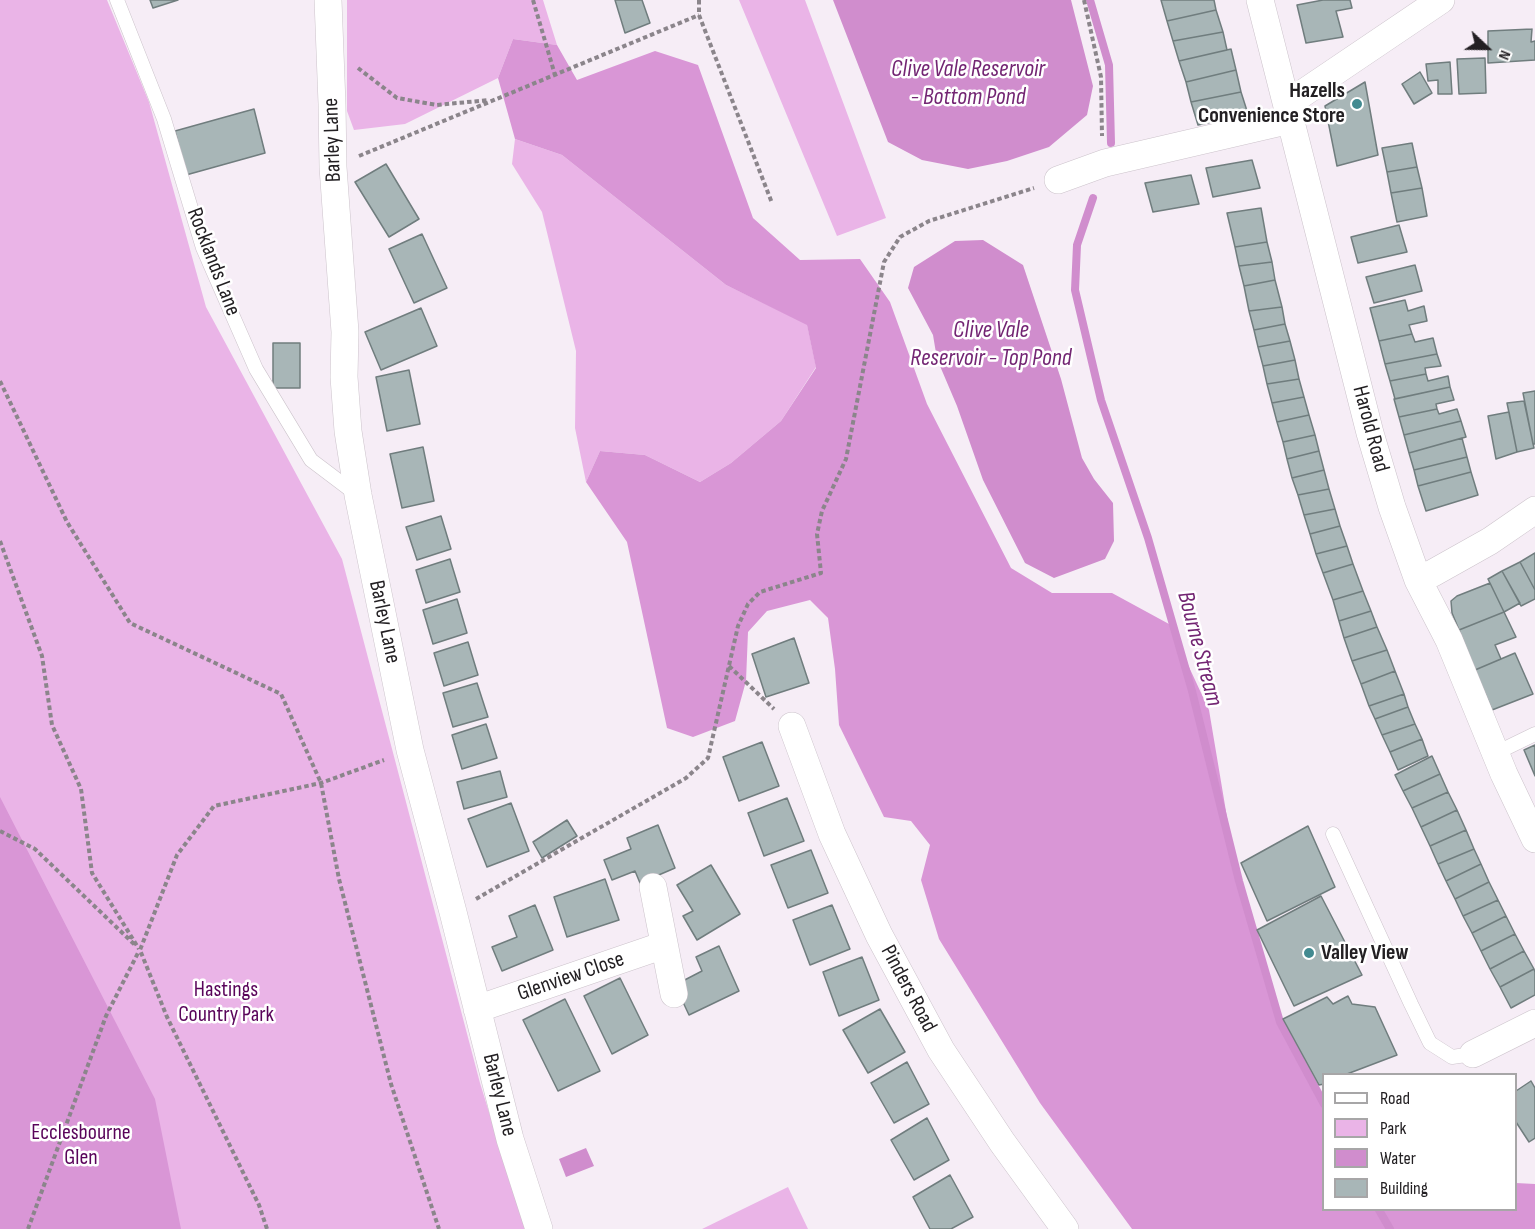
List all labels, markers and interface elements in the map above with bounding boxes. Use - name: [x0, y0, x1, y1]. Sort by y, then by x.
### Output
- north arrow: [1457, 18, 1517, 78]
- text: N: [1494, 47, 1515, 62]
- water label: Clive Vale Reservoir - Bottom Pond: [891, 56, 1045, 112]
- place label: Hazells Convenience Store: [1198, 78, 1345, 130]
- street label: Barley Lane: [318, 97, 348, 183]
- marker: Hazells Convenience Store: [1350, 97, 1364, 111]
- street label: Rocklands Lane: [180, 204, 246, 320]
- water label: Clive Vale Reservoir - Top Pond: [910, 317, 1072, 373]
- street label: Harold Road: [1346, 383, 1394, 475]
- street label: Barley Lane: [362, 578, 406, 666]
- water label: Bourne Stream: [1170, 588, 1228, 710]
- place label: Valley View: [1321, 940, 1409, 966]
- street label: Pinders Road: [874, 941, 942, 1037]
- street label: Glenview Close: [514, 946, 628, 1008]
- marker: Valley View: [1302, 946, 1316, 960]
- park label: Hastings Country Park: [178, 977, 274, 1028]
- street label: Barley Lane: [476, 1051, 522, 1139]
- legend: [1322, 1073, 1517, 1211]
- text: Road: [1380, 1088, 1410, 1109]
- text: Park: [1380, 1118, 1406, 1139]
- park label: Ecclesbourne Glen: [31, 1120, 131, 1172]
- text: Water: [1380, 1148, 1416, 1169]
- text: Building: [1380, 1178, 1428, 1199]

